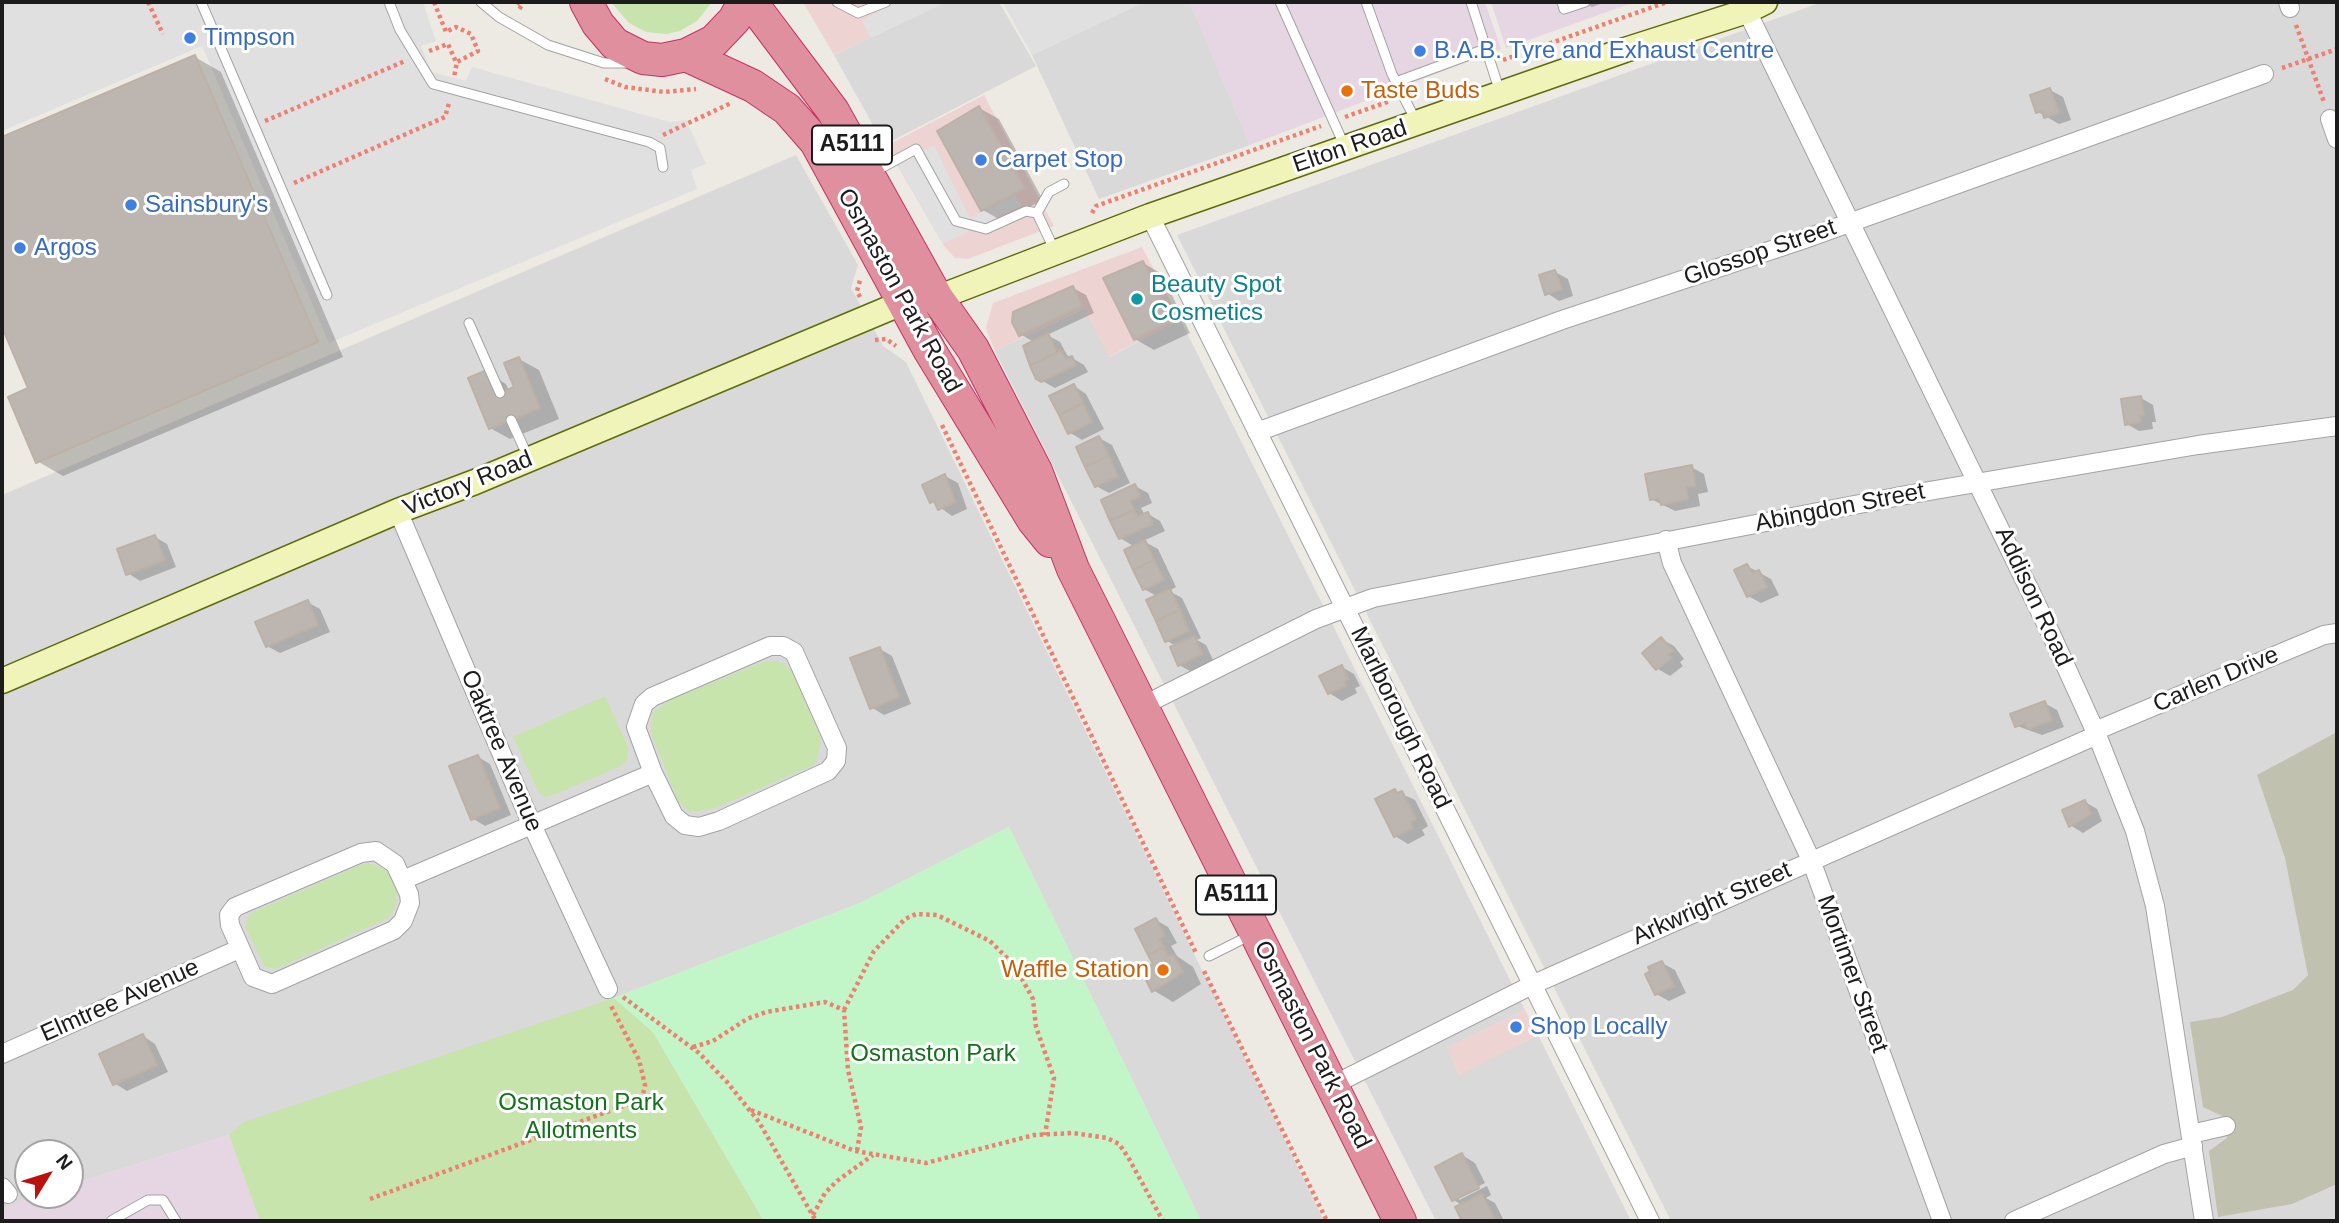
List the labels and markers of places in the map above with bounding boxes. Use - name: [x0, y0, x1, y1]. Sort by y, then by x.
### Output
- place label: Timpson: [204, 24, 295, 52]
- marker: Timpson: [182, 30, 198, 46]
- place label: B.A.B. Tyre and Exhaust Centre: [1434, 37, 1774, 65]
- marker: B.A.B. Tyre and Exhaust Centre: [1412, 43, 1428, 59]
- place label: Taste Buds: [1361, 77, 1480, 105]
- marker: Taste Buds: [1339, 83, 1355, 99]
- place label: Carpet Stop: [995, 146, 1123, 174]
- marker: Carpet Stop: [973, 152, 989, 168]
- place label: Sainsbury's: [145, 191, 268, 219]
- marker: Sainsbury's: [123, 197, 139, 213]
- place label: Argos: [34, 234, 97, 262]
- marker: Argos: [12, 240, 28, 256]
- place label: Beauty Spot Cosmetics: [1151, 271, 1282, 327]
- marker: Beauty Spot Cosmetics: [1129, 291, 1145, 307]
- place label: Waffle Station: [1001, 956, 1149, 984]
- marker: Waffle Station: [1155, 962, 1171, 978]
- place label: Shop Locally: [1530, 1013, 1667, 1041]
- marker: Shop Locally: [1508, 1019, 1524, 1035]

